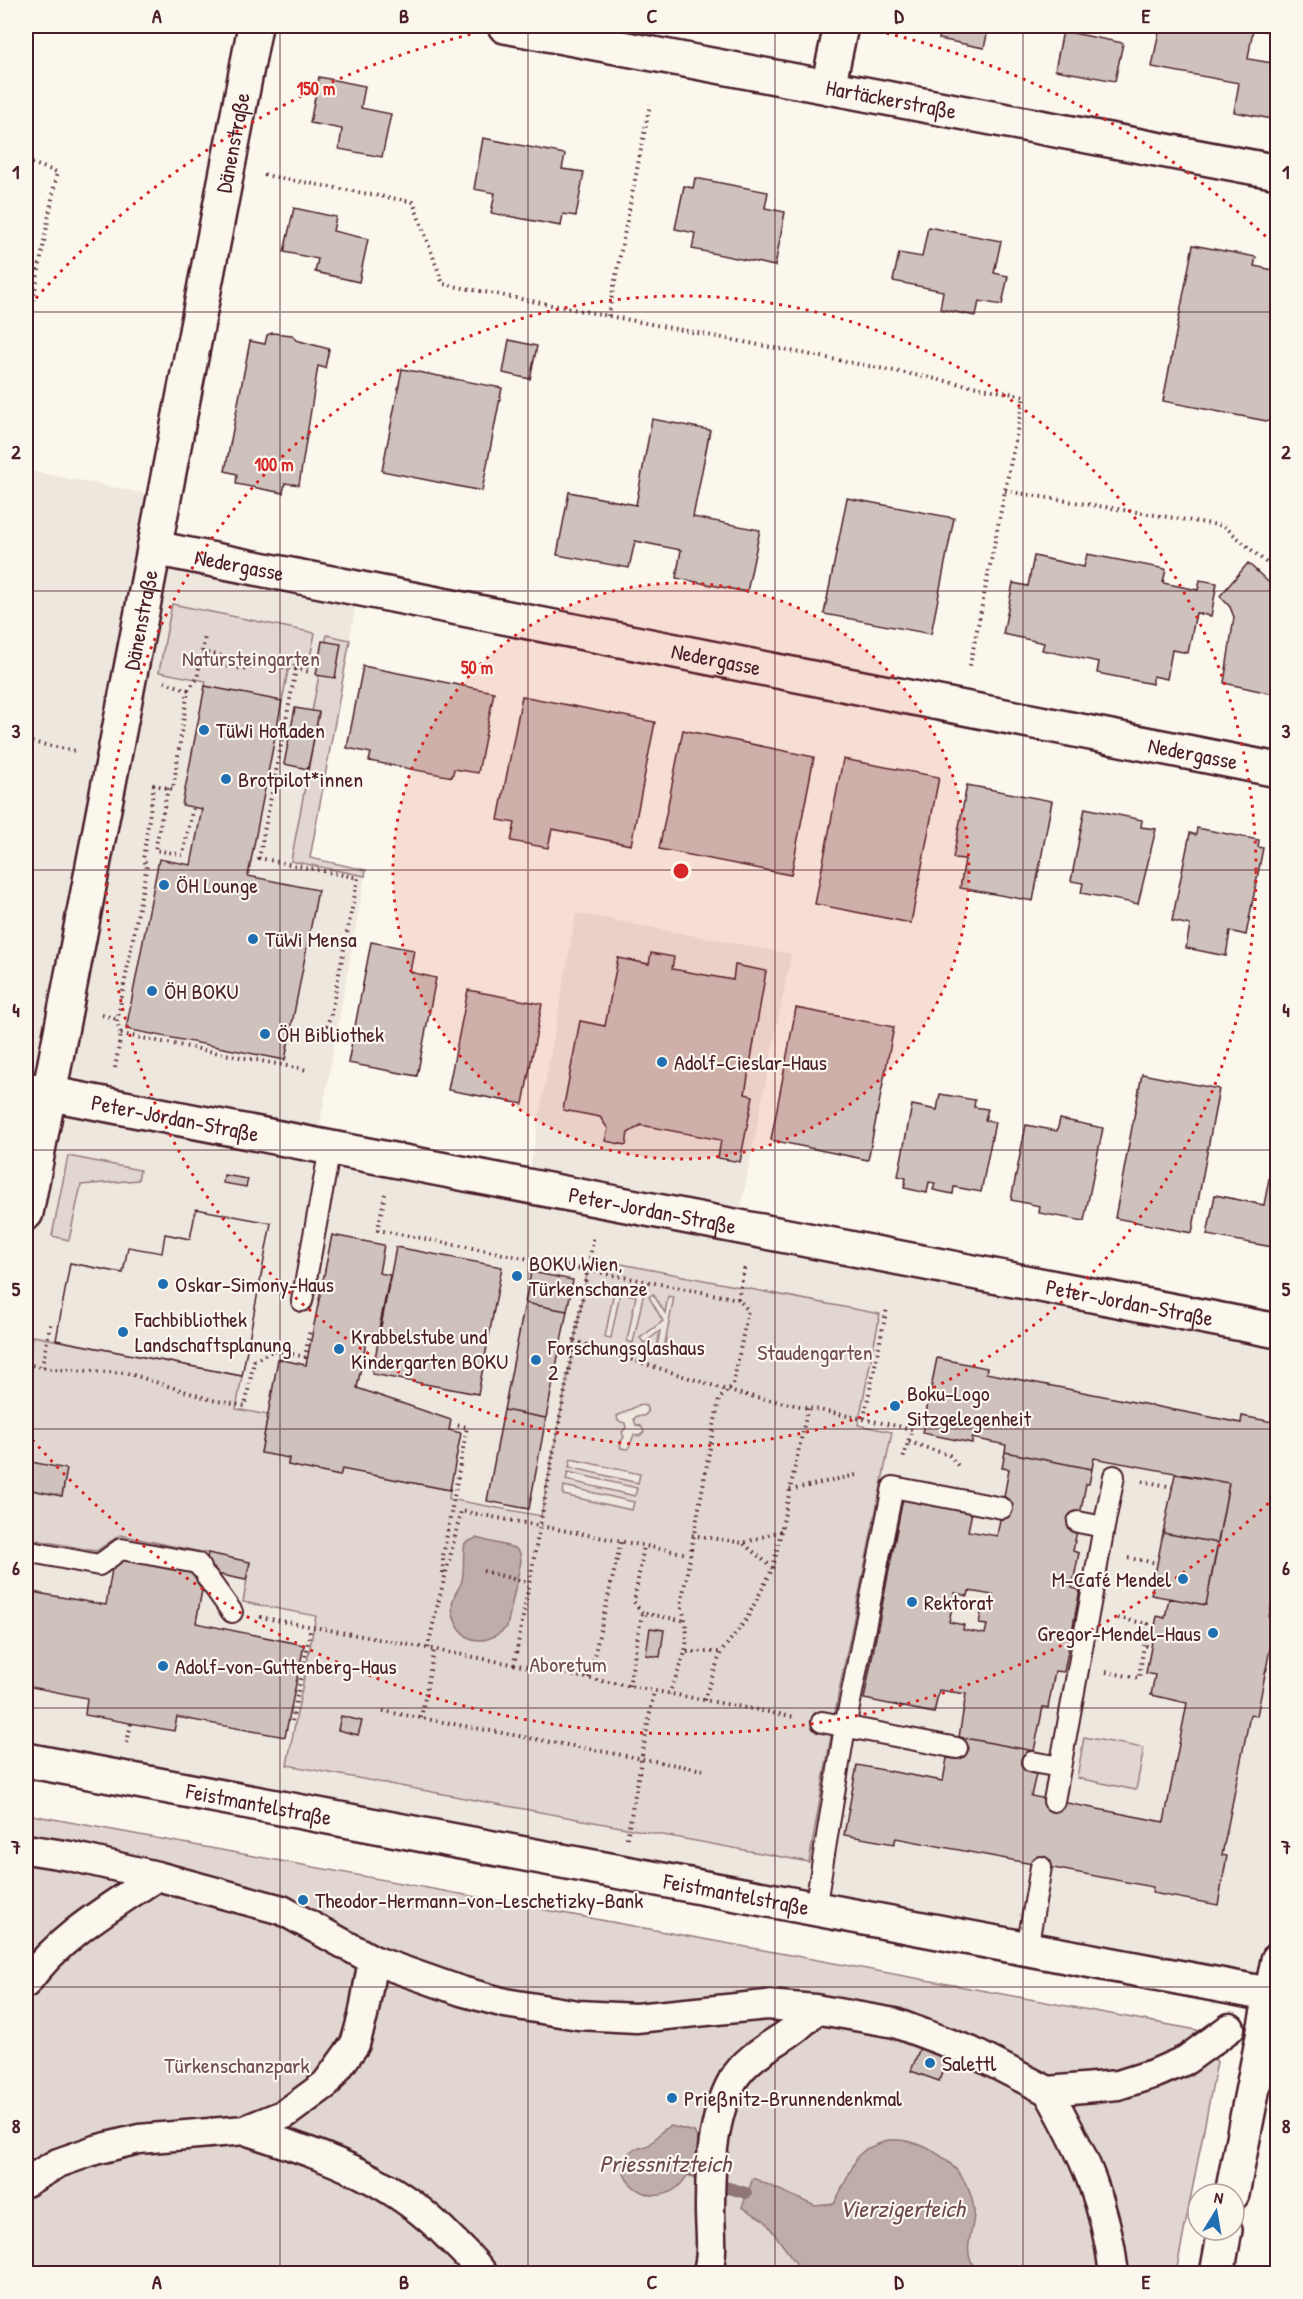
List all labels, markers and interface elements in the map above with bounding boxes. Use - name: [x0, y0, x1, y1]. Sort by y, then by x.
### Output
- text: A: [152, 2, 162, 29]
- text: B: [399, 2, 409, 29]
- text: C: [647, 2, 658, 29]
- text: D: [894, 2, 904, 29]
- text: E: [1142, 2, 1151, 29]
- street label: Hartäckerstraße: [823, 72, 959, 126]
- text: 150 m: [297, 76, 335, 101]
- street label: Dänenstraße: [208, 90, 257, 195]
- text: 1: [12, 158, 20, 185]
- text: 1: [1282, 158, 1290, 185]
- text: 2: [11, 438, 21, 465]
- text: 2: [1281, 438, 1291, 465]
- text: 100 m: [254, 452, 294, 477]
- street label: Nedergasse: [192, 541, 287, 588]
- street label: Dänenstraße: [116, 567, 165, 673]
- street label: Nedergasse: [669, 636, 764, 683]
- park label: Natursteingarten: [182, 643, 320, 673]
- text: 50 m: [461, 655, 493, 680]
- place label: TüWi Hofladen: [216, 715, 325, 745]
- text: 3: [12, 717, 21, 744]
- text: 3: [1282, 717, 1291, 744]
- marker: TüWi Hofladen: [197, 723, 211, 737]
- street label: Nedergasse: [1146, 730, 1240, 777]
- place label: Brotpilot*innen: [238, 764, 363, 794]
- marker: Brotpilot*innen: [219, 772, 233, 786]
- centre of rings: [671, 861, 691, 881]
- place label: ÖH Lounge: [176, 870, 258, 900]
- marker: ÖH Lounge: [157, 878, 171, 892]
- place label: TüWi Mensa: [265, 924, 357, 954]
- marker: TüWi Mensa: [246, 932, 260, 946]
- place label: ÖH BOKU: [164, 976, 239, 1006]
- marker: ÖH BOKU: [145, 984, 159, 998]
- text: 4: [12, 996, 20, 1023]
- text: 4: [1282, 996, 1290, 1023]
- place label: ÖH Bibliothek: [277, 1019, 384, 1049]
- marker: ÖH Bibliothek: [258, 1027, 272, 1041]
- place label: Adolf-Cieslar-Haus: [674, 1047, 827, 1077]
- marker: Adolf-Cieslar-Haus: [655, 1055, 669, 1069]
- street label: Peter-Jordan-Straße: [89, 1087, 262, 1149]
- street label: Peter-Jordan-Straße: [566, 1179, 739, 1241]
- place label: BOKU Wien, Türkenschanze: [529, 1248, 648, 1303]
- place label: Oskar-Simony-Haus: [175, 1269, 334, 1299]
- marker: BOKU Wien, Türkenschanze: [510, 1269, 524, 1283]
- street label: Peter-Jordan-Straße: [1043, 1271, 1216, 1333]
- text: 5: [12, 1275, 21, 1302]
- text: 5: [1282, 1275, 1291, 1302]
- marker: Oskar-Simony-Haus: [156, 1277, 170, 1291]
- place label: Fachbibliothek Landschaftsplanung: [134, 1304, 292, 1359]
- place label: Krabbelstube und Kindergarten BOKU: [351, 1321, 508, 1376]
- marker: Fachbibliothek Landschaftsplanung: [116, 1325, 130, 1339]
- place label: Forschungsglashaus 2: [547, 1332, 705, 1387]
- park label: Staudengarten: [757, 1337, 873, 1367]
- marker: Krabbelstube und Kindergarten BOKU: [332, 1342, 346, 1356]
- marker: Forschungsglashaus 2: [529, 1353, 543, 1367]
- place label: Boku-Logo Sitzgelegenheit: [907, 1378, 1032, 1433]
- marker: Boku-Logo Sitzgelegenheit: [888, 1399, 902, 1413]
- text: 6: [12, 1554, 20, 1581]
- text: 6: [1282, 1554, 1290, 1581]
- place label: M-Café Mendel: [1052, 1564, 1171, 1594]
- marker: M-Café Mendel: [1176, 1572, 1190, 1586]
- place label: Rektorat: [924, 1587, 993, 1617]
- marker: Rektorat: [905, 1595, 919, 1609]
- place label: Gregor-Mendel-Haus: [1037, 1618, 1201, 1648]
- marker: Gregor-Mendel-Haus: [1206, 1626, 1220, 1640]
- park label: Aboretum: [529, 1649, 607, 1679]
- place label: Adolf-von-Guttenberg-Haus: [175, 1651, 397, 1681]
- marker: Adolf-von-Guttenberg-Haus: [156, 1659, 170, 1673]
- street label: Feistmantelstraße: [183, 1775, 334, 1832]
- text: 7: [10, 1833, 21, 1860]
- text: 7: [1280, 1833, 1291, 1860]
- street label: Feistmantelstraße: [660, 1865, 812, 1922]
- place label: Theodor-Hermann-von-Leschetizky-Bank: [315, 1885, 643, 1915]
- marker: Theodor-Hermann-von-Leschetizky-Bank: [296, 1893, 310, 1907]
- place label: Salettl: [942, 2048, 996, 2078]
- park label: Türkenschanzpark: [164, 2050, 310, 2080]
- marker: Salettl: [923, 2056, 937, 2070]
- place label: Prießnitz-Brunnendenkmal: [684, 2083, 902, 2113]
- marker: Prießnitz-Brunnendenkmal: [665, 2091, 679, 2105]
- text: 8: [12, 2112, 21, 2139]
- text: 8: [1282, 2112, 1291, 2139]
- water label: Priessnitzteich: [599, 2147, 733, 2179]
- north arrow: [1186, 2182, 1246, 2242]
- text: N: [1213, 2186, 1226, 2209]
- water label: Vierzigerteich: [839, 2192, 967, 2225]
- text: A: [152, 2268, 162, 2295]
- text: B: [399, 2268, 409, 2295]
- text: C: [647, 2268, 658, 2295]
- text: D: [894, 2268, 904, 2295]
- text: E: [1142, 2268, 1151, 2295]

